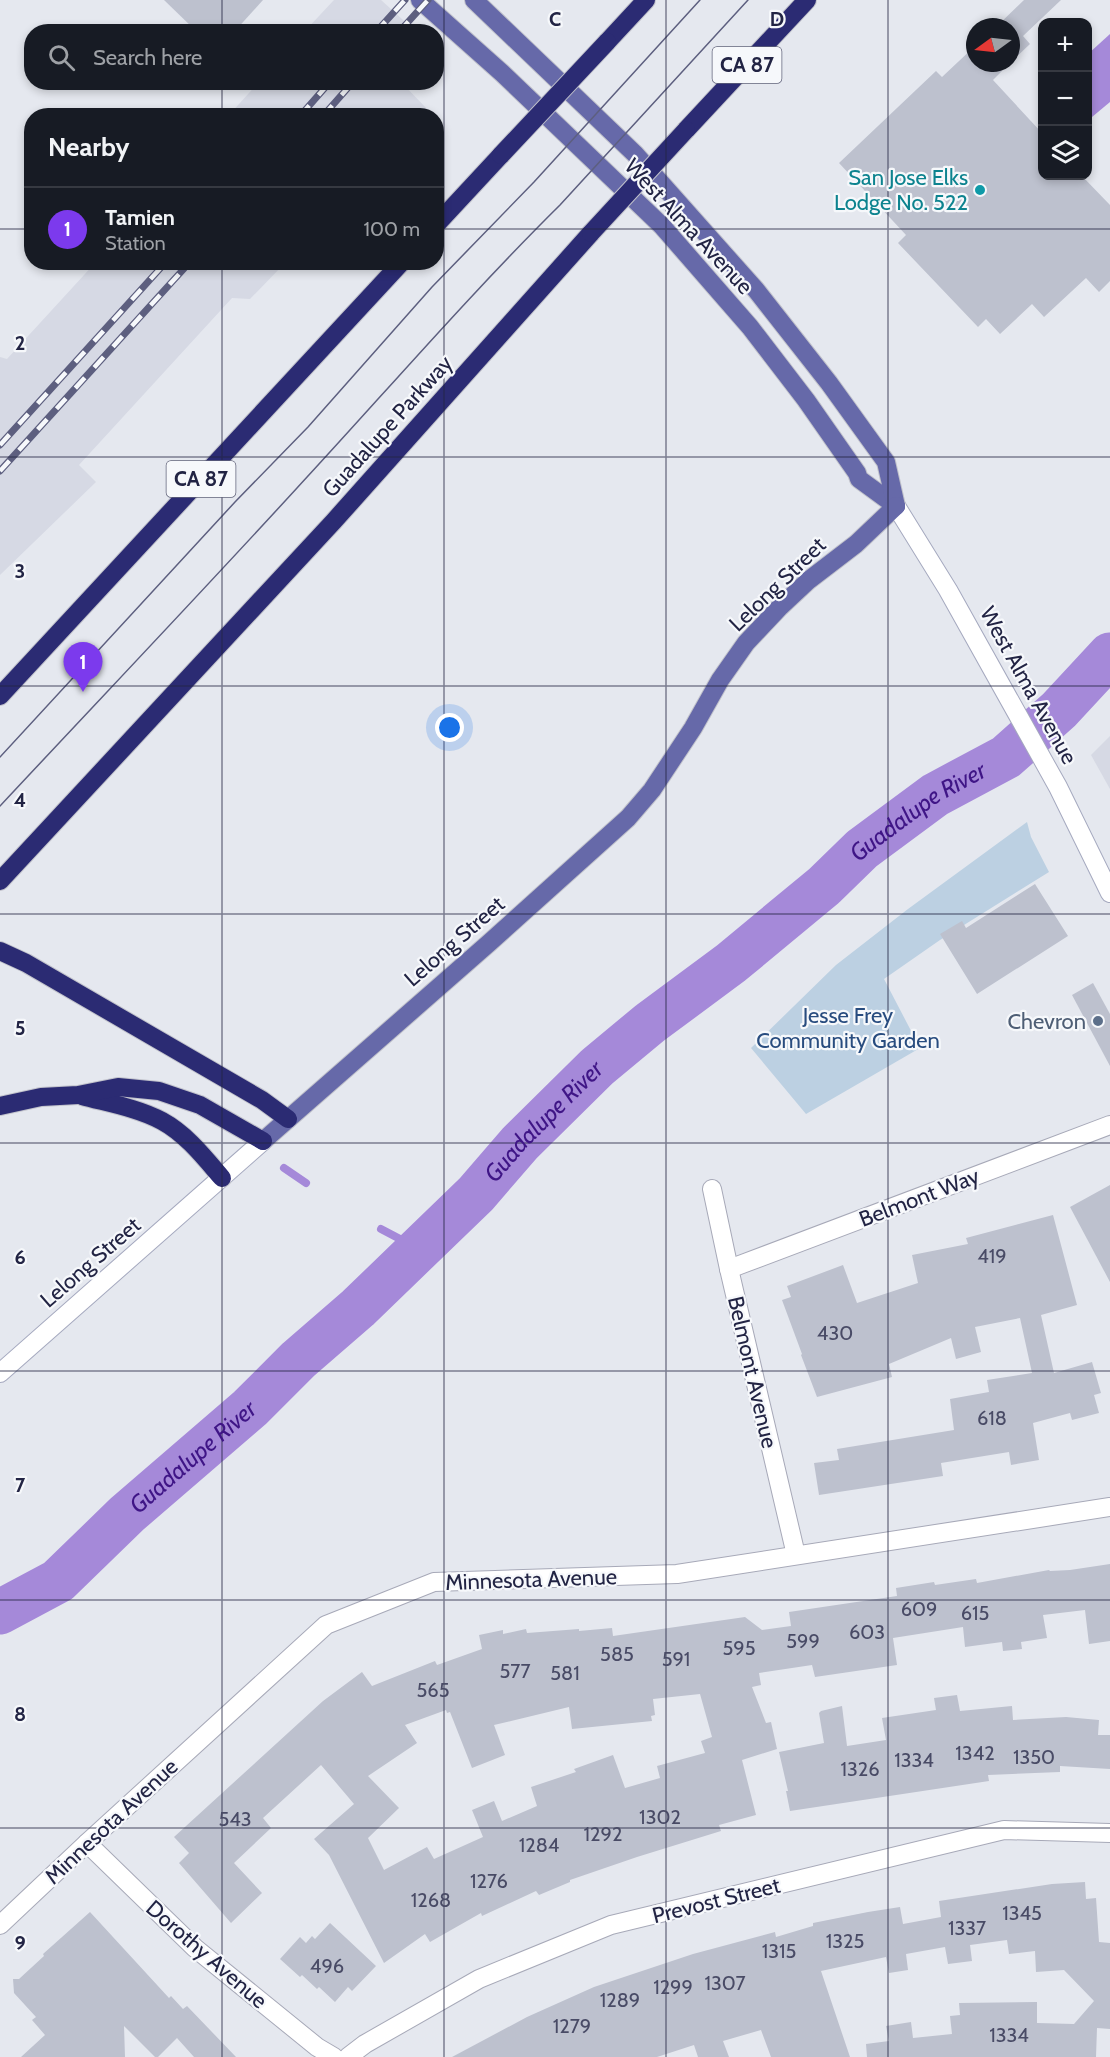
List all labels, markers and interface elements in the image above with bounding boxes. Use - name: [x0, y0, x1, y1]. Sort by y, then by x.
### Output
- text: C: [549, 7, 561, 31]
- text: D: [770, 7, 784, 31]
- north arrow: [966, 18, 1020, 72]
- map controls: [1038, 18, 1092, 180]
- button: +: [1038, 18, 1092, 72]
- search box: [24, 24, 444, 90]
- icon: search: [45, 41, 78, 74]
- text: Search here: [93, 44, 202, 71]
- road number: CA 87: [712, 47, 782, 83]
- button: −: [1038, 72, 1092, 126]
- button: layers: [1038, 126, 1092, 180]
- text: Nearby: [48, 131, 129, 163]
- street label: West Alma Avenue: [619, 153, 758, 300]
- place label: San Jose Elks Lodge No. 522: [834, 164, 968, 216]
- marker: San Jose Elks Lodge No. 522: [973, 183, 987, 197]
- text: Tamien: [105, 204, 175, 231]
- text: 1: [64, 217, 71, 241]
- text: 100 m: [364, 217, 420, 241]
- text: Station: [105, 231, 166, 255]
- text: 2: [15, 331, 25, 355]
- street label: Guadalupe Parkway: [317, 350, 458, 503]
- road number: CA 87: [166, 461, 236, 497]
- street label: Lelong Street: [723, 531, 832, 637]
- text: 3: [15, 559, 25, 583]
- street label: West Alma Avenue: [974, 602, 1083, 769]
- pin: 1: [64, 642, 103, 692]
- your location: [435, 713, 464, 742]
- water label: Guadalupe River: [843, 755, 992, 867]
- text: 4: [14, 788, 26, 812]
- street label: Lelong Street: [399, 890, 510, 992]
- park label: Jesse Frey Community Garden: [756, 1002, 940, 1054]
- place label: Chevron: [1007, 1008, 1086, 1035]
- marker: Chevron: [1091, 1014, 1105, 1028]
- text: 5: [15, 1016, 25, 1040]
- water label: Guadalupe River: [478, 1053, 610, 1188]
- street label: Belmont Way: [855, 1162, 983, 1233]
- street label: Lelong Street: [35, 1211, 146, 1313]
- house number: 419: [977, 1244, 1007, 1268]
- text: 6: [14, 1245, 26, 1269]
- street label: Belmont Avenue: [722, 1293, 783, 1451]
- house number: 430: [817, 1321, 853, 1345]
- water label: Guadalupe River: [123, 1393, 263, 1519]
- house number: 618: [977, 1406, 1007, 1430]
- text: 7: [15, 1473, 26, 1497]
- street label: Minnesota Avenue: [445, 1563, 617, 1596]
- house number: 609: [901, 1597, 937, 1621]
- house number: 615: [961, 1601, 989, 1625]
- house number: 603: [849, 1620, 885, 1644]
- house number: 599: [786, 1629, 820, 1653]
- house number: 595: [723, 1636, 756, 1660]
- house number: 585: [600, 1642, 634, 1666]
- house number: 591: [662, 1647, 690, 1671]
- house number: 577: [500, 1659, 530, 1683]
- house number: 581: [550, 1661, 580, 1685]
- house number: 565: [417, 1678, 450, 1702]
- text: 8: [14, 1702, 26, 1726]
- house number: 1342: [955, 1741, 995, 1765]
- house number: 1350: [1013, 1745, 1055, 1769]
- house number: 1334: [894, 1748, 934, 1772]
- street label: Minnesota Avenue: [39, 1753, 183, 1890]
- house number: 1326: [840, 1757, 880, 1781]
- house number: 1302: [639, 1805, 681, 1829]
- house number: 543: [218, 1807, 252, 1831]
- house number: 1292: [584, 1822, 622, 1846]
- house number: 1284: [519, 1833, 560, 1857]
- house number: 1276: [470, 1869, 508, 1893]
- street label: Prevost Street: [649, 1871, 783, 1929]
- house number: 1268: [411, 1888, 451, 1912]
- street label: Dorothy Avenue: [141, 1895, 273, 2014]
- house number: 1345: [1002, 1901, 1042, 1925]
- house number: 1337: [948, 1916, 986, 1940]
- house number: 1325: [826, 1929, 864, 1953]
- text: 9: [14, 1931, 26, 1955]
- house number: 1315: [762, 1939, 796, 1963]
- house number: 496: [310, 1954, 344, 1978]
- house number: 1307: [704, 1971, 746, 1995]
- house number: 1299: [653, 1975, 693, 1999]
- house number: 1289: [600, 1988, 640, 2012]
- house number: 1279: [553, 2014, 591, 2038]
- house number: 1334: [989, 2023, 1029, 2047]

